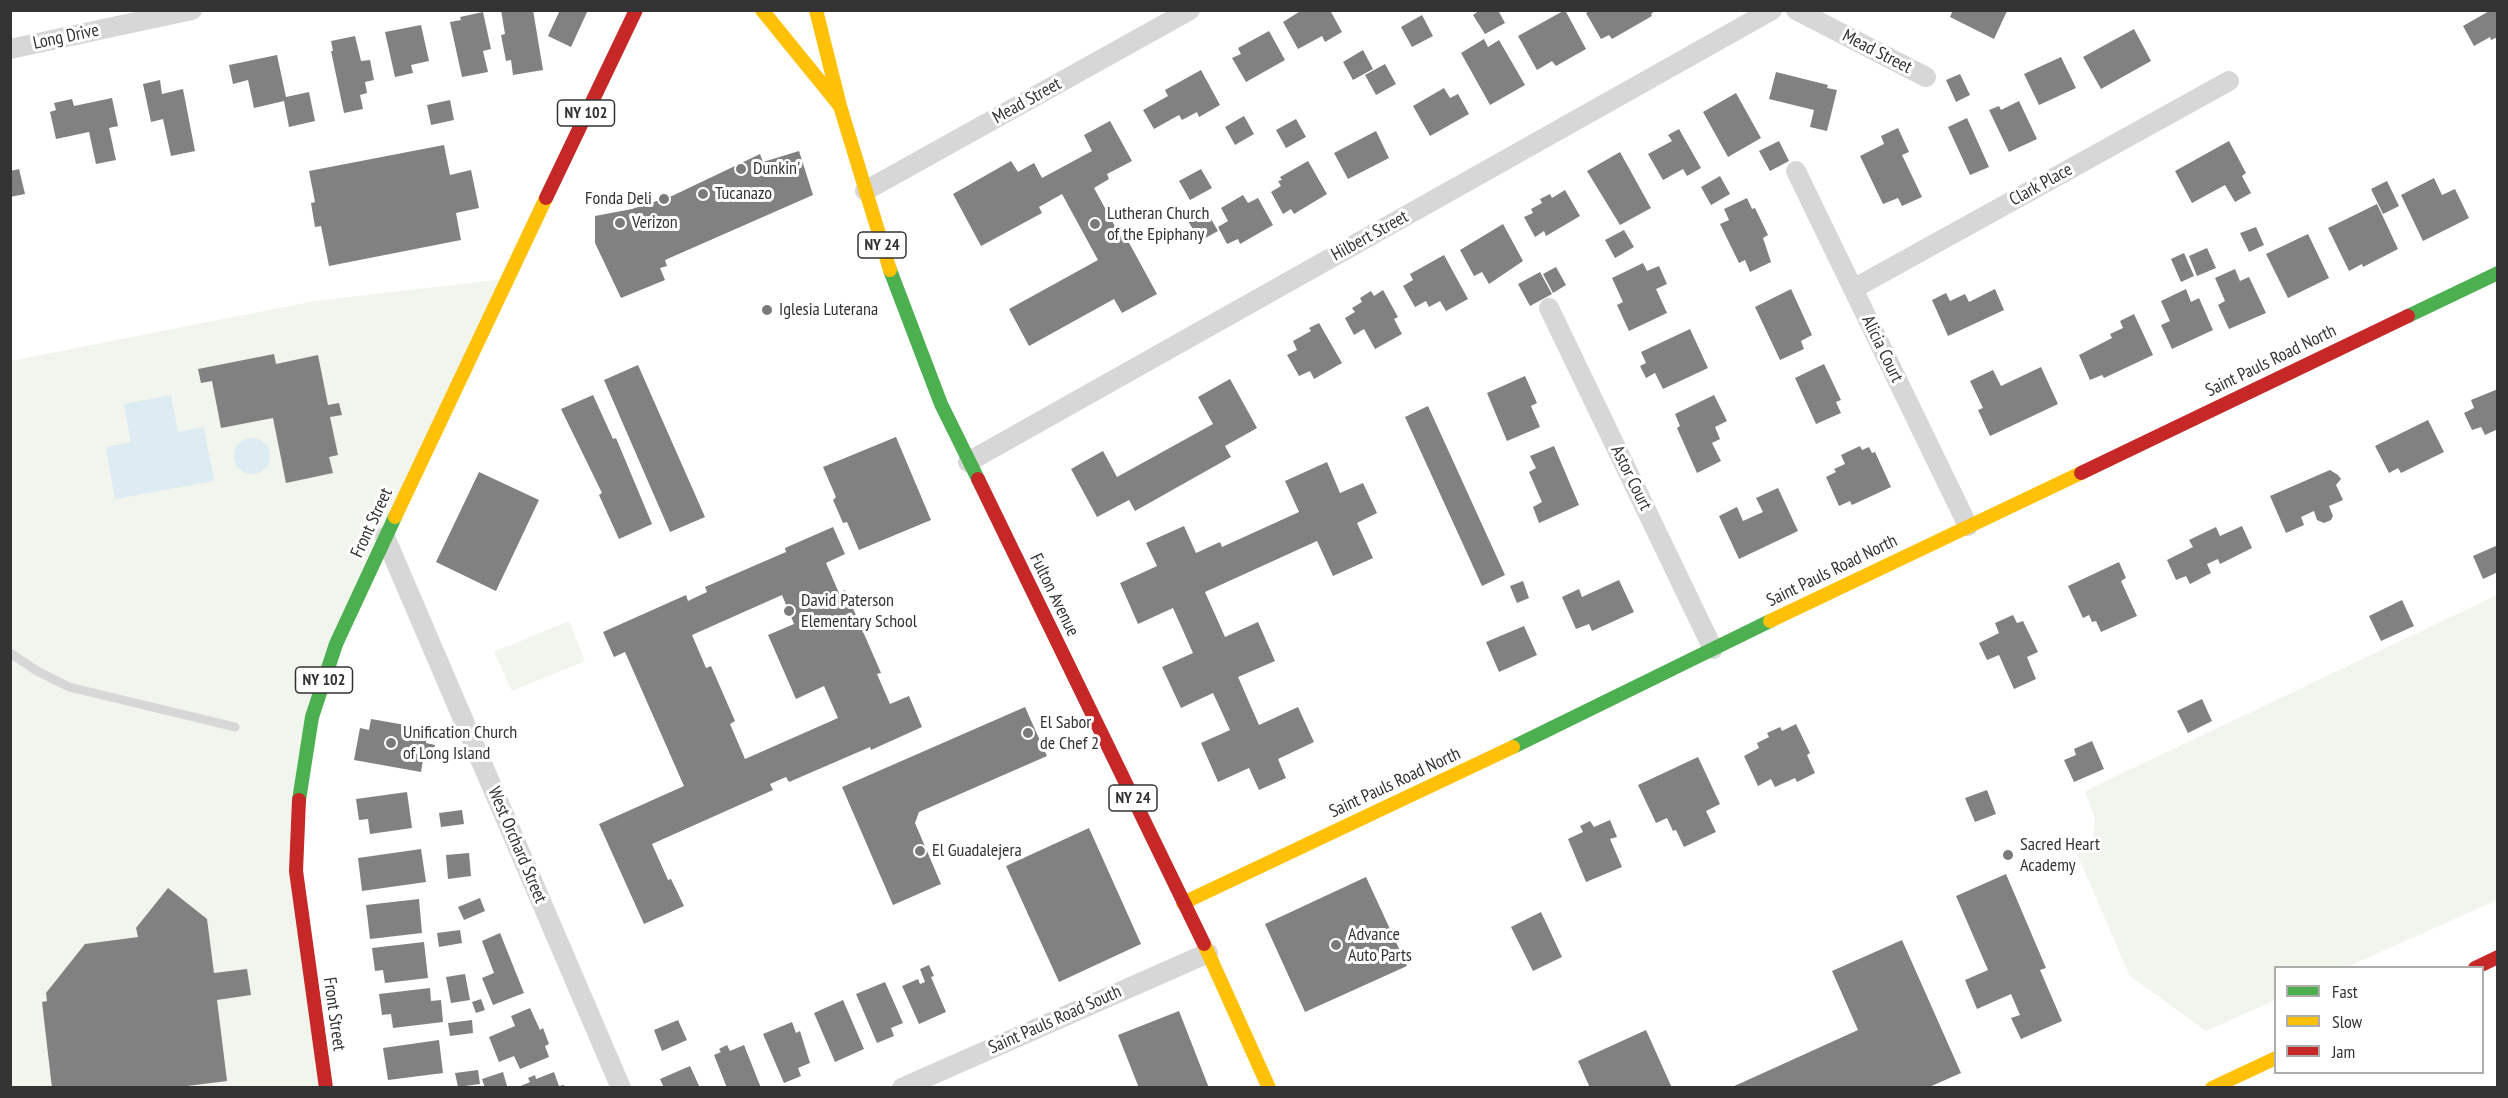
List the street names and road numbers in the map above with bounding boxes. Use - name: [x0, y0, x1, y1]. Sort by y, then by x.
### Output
- street label: Long Drive: [31, 20, 101, 54]
- street label: Mead Street: [1839, 25, 1915, 79]
- street label: Mead Street: [989, 73, 1065, 129]
- road number: NY 102: [558, 100, 614, 126]
- street label: Clark Place: [2006, 159, 2076, 211]
- street label: Hilbert Street: [1328, 206, 1412, 266]
- road number: NY 24: [858, 232, 906, 258]
- street label: Alicia Court: [1857, 312, 1907, 386]
- street label: Saint Pauls Road North: [2202, 320, 2340, 402]
- street label: Astor Court: [1606, 442, 1656, 514]
- street label: Front Street: [347, 485, 397, 561]
- street label: Saint Pauls Road North: [1763, 530, 1901, 612]
- street label: Fulton Avenue: [1025, 550, 1083, 640]
- road number: NY 102: [296, 667, 352, 693]
- street label: Saint Pauls Road North: [1326, 743, 1464, 823]
- street label: West Orchard Street: [483, 784, 551, 906]
- road number: NY 24: [1109, 785, 1157, 811]
- street label: Front Street: [318, 976, 350, 1052]
- street label: Saint Pauls Road South: [985, 981, 1125, 1059]

